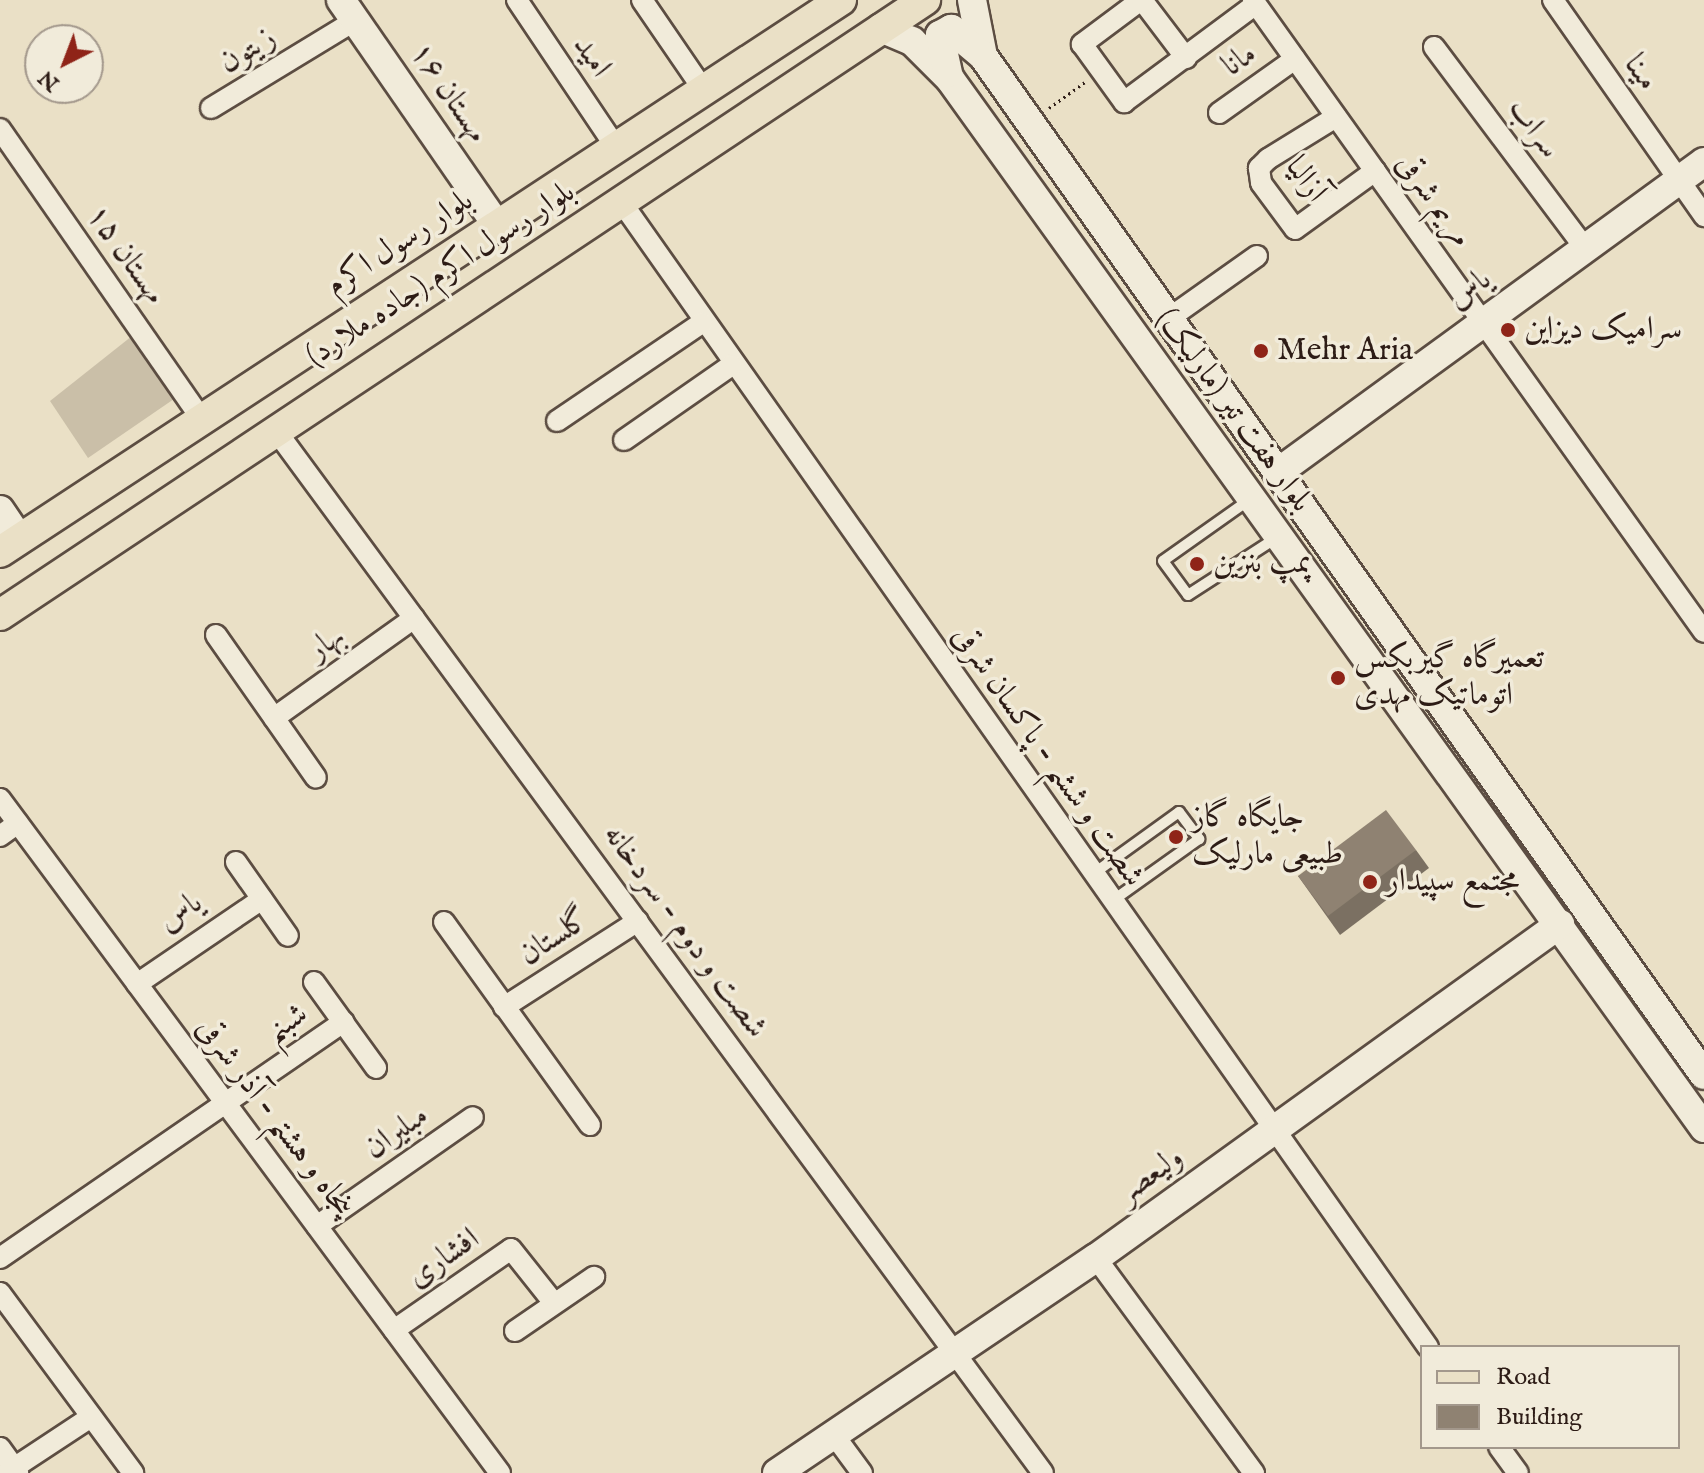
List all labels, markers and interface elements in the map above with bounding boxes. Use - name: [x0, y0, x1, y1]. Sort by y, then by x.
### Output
- street label: زیتون: [213, 19, 283, 83]
- north arrow: [24, 24, 104, 104]
- street label: امید: [563, 29, 619, 85]
- street label: مهستان ۱۶: [401, 35, 495, 151]
- street label: مانا: [1215, 36, 1265, 86]
- street label: مینا: [1614, 47, 1666, 99]
- text: N: [33, 64, 66, 97]
- street label: سراب: [1498, 91, 1568, 167]
- street label: مریم شرقی: [1386, 147, 1480, 255]
- street label: آزالیا: [1276, 150, 1334, 210]
- street label: بلوار رسول اکرم (جاده ملارد): [299, 174, 583, 376]
- street label: بلوار رسول اکرم: [319, 182, 481, 306]
- street label: مهستان ۱۵: [77, 198, 173, 312]
- street label: یاس: [1440, 261, 1500, 319]
- street label: بلوار هفت تیر (مارلیک): [1146, 302, 1320, 520]
- place label: سرامیک دیزاین: [1524, 311, 1682, 349]
- marker: سرامیک دیزاین: [1499, 321, 1517, 339]
- place label: Mehr Aria: [1277, 332, 1413, 370]
- marker: Mehr Aria: [1252, 342, 1270, 360]
- place label: پمپ بنزین: [1213, 545, 1311, 583]
- marker: پمپ بنزین: [1188, 555, 1206, 573]
- street label: بهار: [301, 618, 353, 670]
- street label: شصت و ششم - پاکسان شرقی: [942, 619, 1152, 895]
- place label: تعمیرگاه گیربکس اتوماتیک مهدی: [1354, 641, 1544, 716]
- marker: تعمیرگاه گیربکس اتوماتیک مهدی: [1329, 669, 1347, 687]
- place label: جایگاه گاز طبیعی مارلیک: [1192, 800, 1343, 875]
- street label: شصت و دوم - سردخانه: [594, 818, 774, 1046]
- marker: جایگاه گاز طبیعی مارلیک: [1167, 828, 1185, 846]
- place label: مجتمع سپیدار: [1386, 863, 1519, 901]
- marker: مجتمع سپیدار: [1361, 873, 1379, 891]
- street label: یاس: [152, 884, 210, 942]
- street label: گلستان: [512, 901, 598, 975]
- street label: شبنم: [258, 996, 316, 1052]
- street label: پنجاه و هشتم - آذر شرقی: [187, 1011, 361, 1225]
- street label: مبلیران: [358, 1097, 436, 1169]
- street label: ولیعصر: [1111, 1139, 1191, 1213]
- street label: افشاری: [401, 1221, 487, 1297]
- legend: [1420, 1345, 1680, 1449]
- text: Road: [1496, 1362, 1550, 1393]
- text: Building: [1496, 1402, 1582, 1433]

